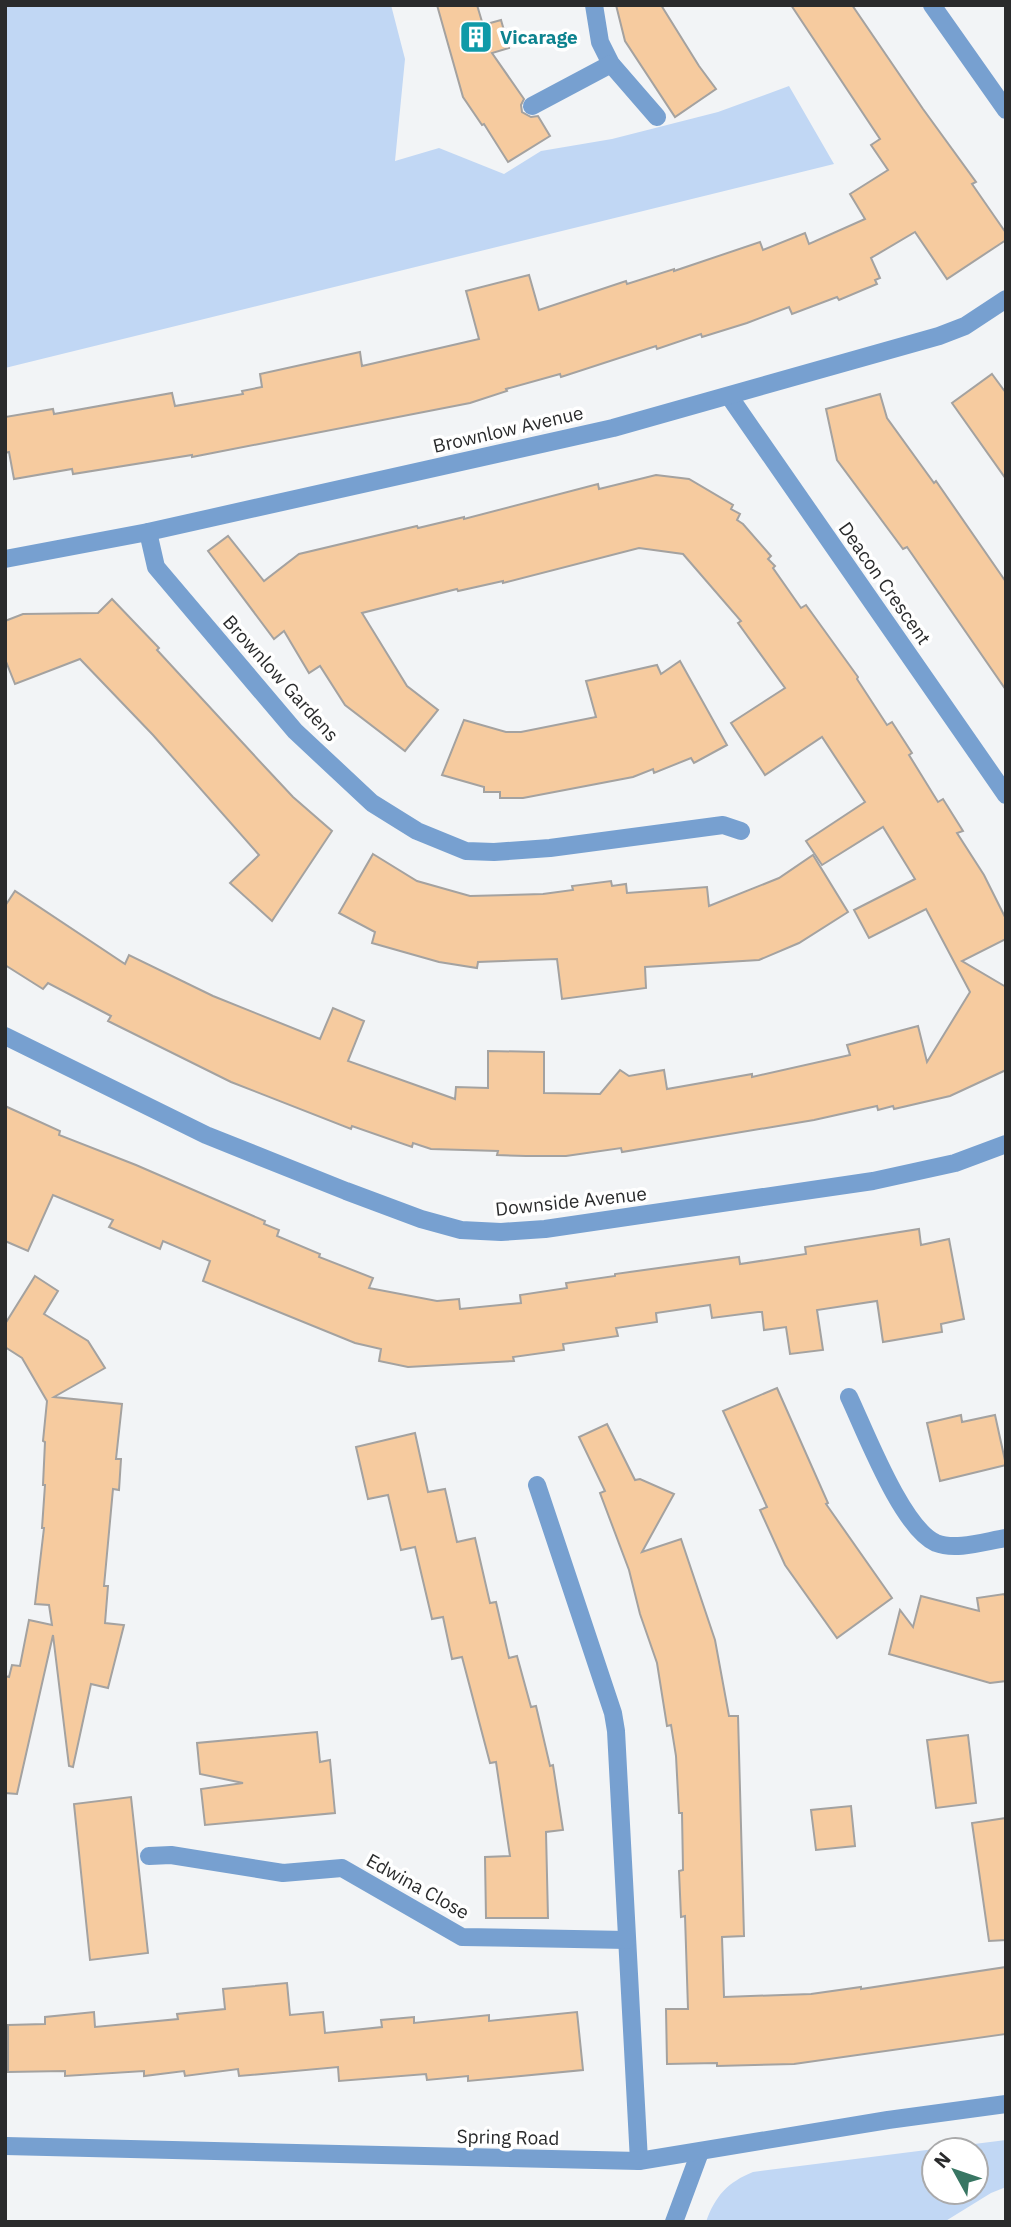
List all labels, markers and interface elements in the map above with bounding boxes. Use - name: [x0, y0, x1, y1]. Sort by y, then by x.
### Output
- building icon: Vicarage: [457, 18, 495, 56]
- place label: Vicarage: [500, 25, 578, 49]
- street label: Brownlow Avenue: [431, 400, 585, 458]
- street label: Deacon Crescent: [834, 517, 936, 649]
- street label: Brownlow Gardens: [218, 610, 344, 746]
- street label: Downside Avenue: [494, 1181, 648, 1221]
- street label: Edwina Close: [362, 1848, 474, 1924]
- street label: Spring Road: [456, 2124, 560, 2150]
- north arrow: [920, 2136, 990, 2206]
- text: N: [928, 2147, 956, 2173]

